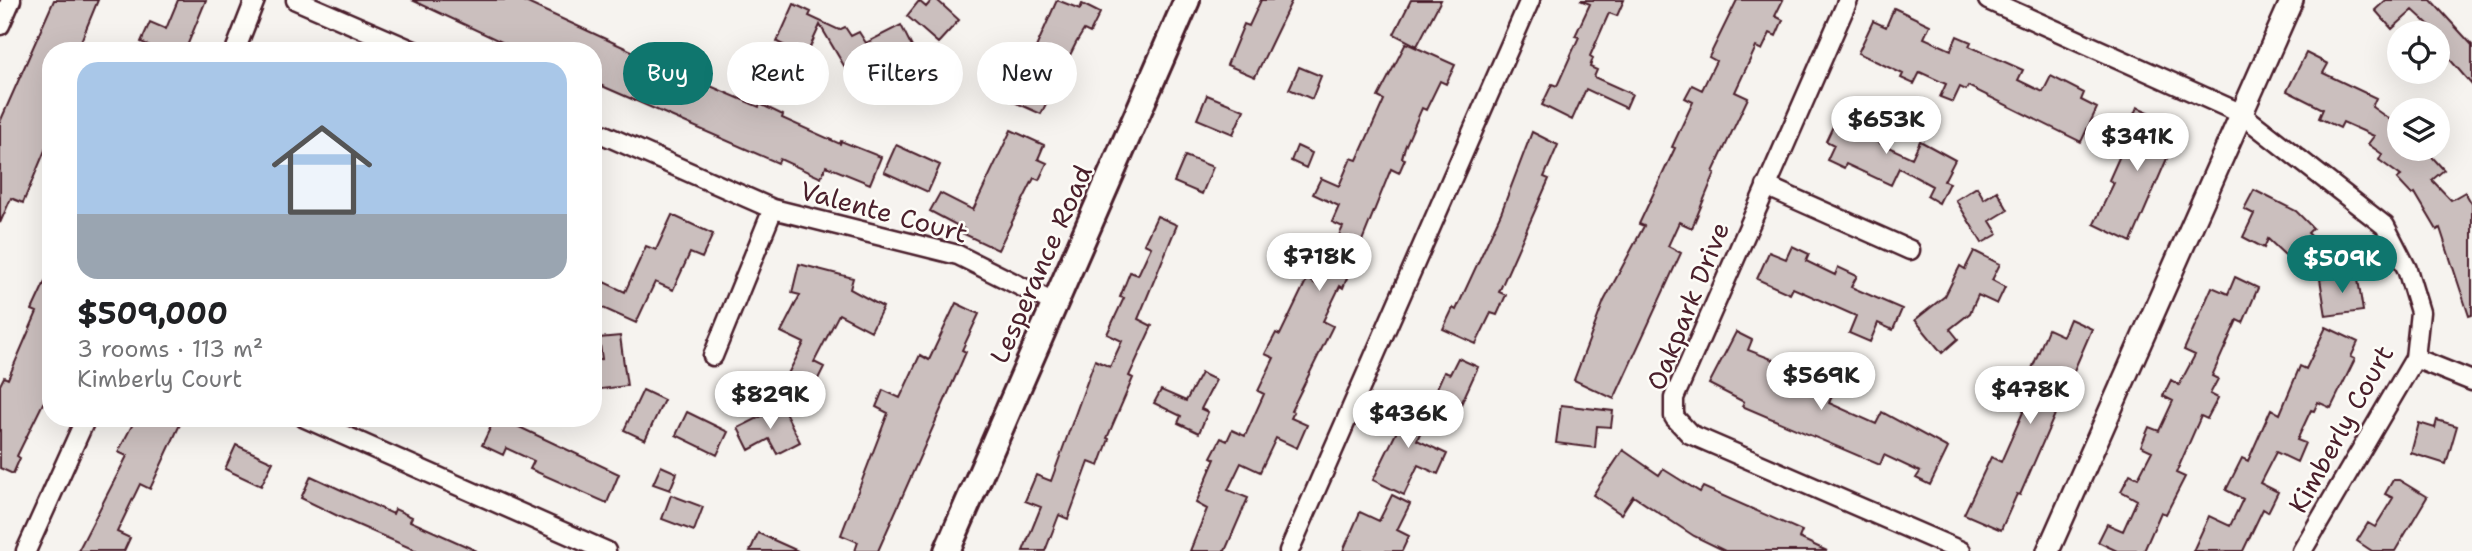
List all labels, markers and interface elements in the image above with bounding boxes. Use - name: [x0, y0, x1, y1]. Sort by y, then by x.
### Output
- map controls: [2387, 21, 2450, 161]
- button: locate: [2387, 21, 2450, 84]
- chip: Buy: [623, 42, 713, 105]
- chip: Rent: [727, 42, 829, 105]
- chip: Filters: [843, 42, 963, 105]
- chip: New: [977, 42, 1077, 105]
- pin: $653K: [1837, 96, 1935, 156]
- button: layers: [2387, 98, 2450, 161]
- text: $653K: [1847, 104, 1925, 134]
- icon: home: [259, 107, 385, 233]
- pin: $341K: [2088, 114, 2186, 173]
- text: $341K: [2101, 121, 2173, 151]
- street label: Lesperance Road: [981, 159, 1100, 368]
- street label: Valente Court: [796, 172, 972, 251]
- street label: Oakpark Drive: [1638, 216, 1737, 395]
- pin: $718K: [1270, 233, 1368, 293]
- pin: $509K: [2293, 236, 2391, 295]
- text: $718K: [1283, 241, 1355, 271]
- text: $509K: [2303, 243, 2381, 273]
- text: $509,000: [77, 293, 228, 334]
- text: 3 rooms · 113 m²: [77, 334, 263, 364]
- street label: Kimberly Court: [2280, 339, 2401, 519]
- pin: $569K: [1772, 352, 1870, 412]
- text: $569K: [1782, 360, 1860, 390]
- text: Kimberly Court: [77, 364, 242, 394]
- pin: $478K: [1981, 366, 2079, 426]
- pin: $829K: [721, 372, 819, 431]
- text: $478K: [1991, 374, 2069, 404]
- text: $829K: [731, 379, 809, 409]
- pin: $436K: [1359, 391, 1457, 450]
- text: $436K: [1369, 398, 1447, 428]

